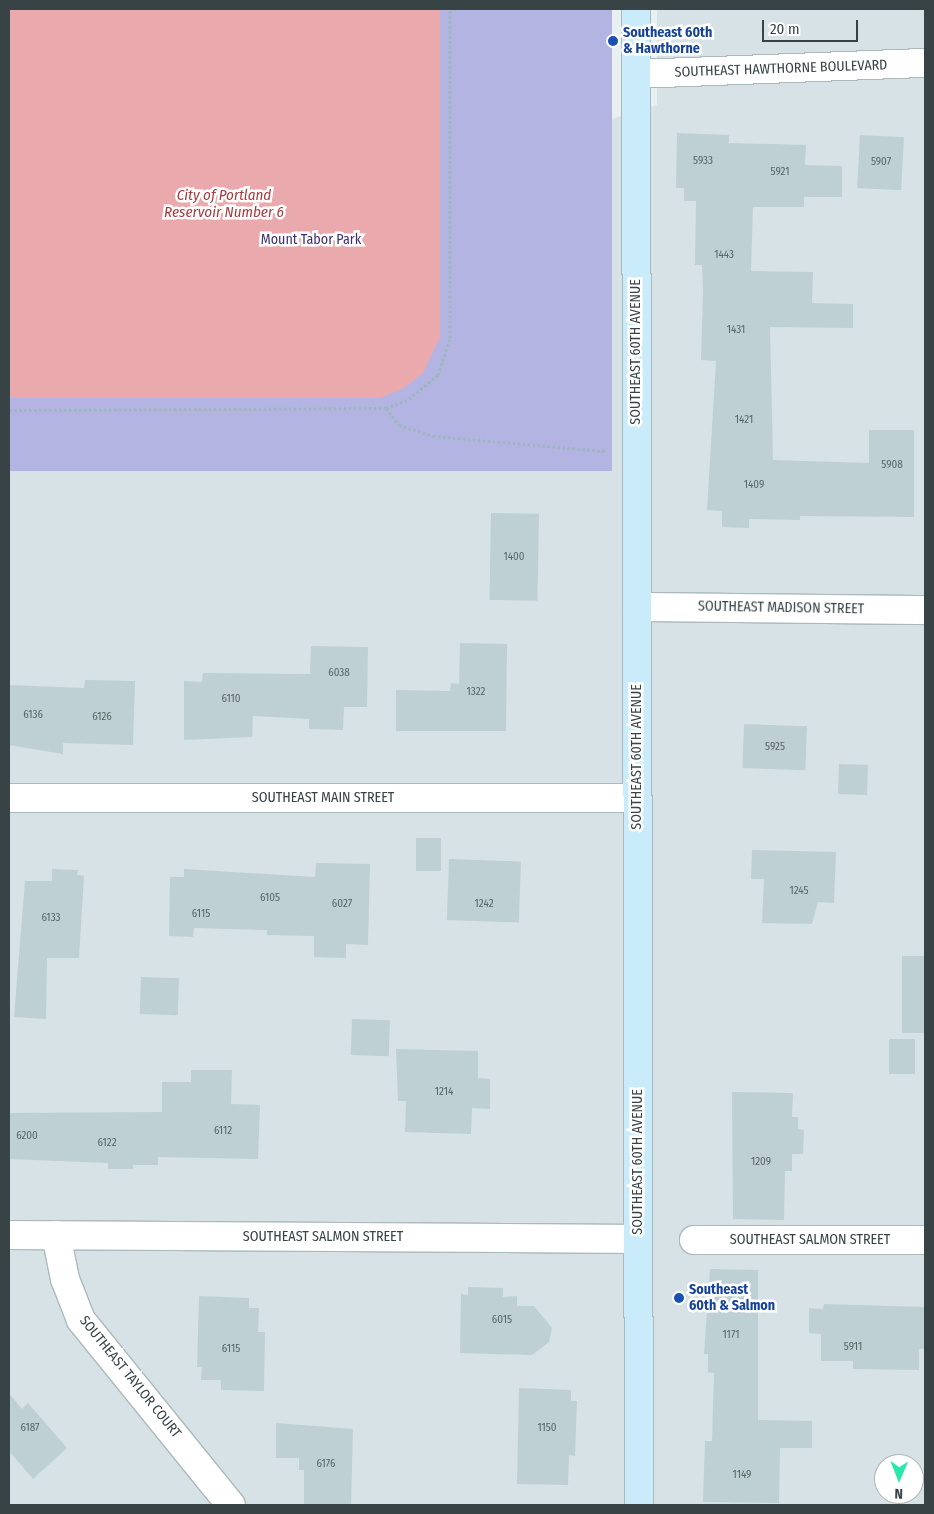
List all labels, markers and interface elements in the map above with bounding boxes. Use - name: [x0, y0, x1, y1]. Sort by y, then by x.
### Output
- scale bar: [764, 10, 860, 42]
- text: 20 m: [770, 20, 800, 38]
- place label: Southeast 60th & Hawthorne: [623, 25, 712, 58]
- marker: Southeast 60th & Hawthorne: [607, 35, 619, 47]
- street label: SOUTHEAST HAWTHORNE BOULEVARD: [674, 57, 888, 81]
- house number: 5933: [693, 154, 713, 168]
- house number: 5907: [871, 155, 891, 169]
- house number: 5921: [771, 165, 789, 179]
- water label: City of Portland Reservoir Number 6: [164, 186, 284, 221]
- park label: Mount Tabor Park: [261, 232, 361, 248]
- house number: 1443: [714, 248, 734, 262]
- street label: SOUTHEAST 60TH AVENUE: [628, 279, 644, 425]
- house number: 1431: [727, 323, 745, 337]
- house number: 1421: [735, 413, 753, 427]
- house number: 5908: [881, 458, 903, 472]
- house number: 1409: [744, 478, 764, 492]
- house number: 1400: [503, 550, 525, 564]
- street label: SOUTHEAST MADISON STREET: [698, 598, 864, 618]
- house number: 6038: [328, 666, 350, 680]
- street label: SOUTHEAST 60TH AVENUE: [629, 684, 645, 830]
- house number: 1322: [467, 685, 485, 699]
- house number: 6110: [221, 692, 241, 706]
- house number: 6136: [23, 708, 43, 722]
- house number: 6126: [92, 710, 112, 724]
- house number: 5925: [765, 740, 785, 754]
- street label: SOUTHEAST MAIN STREET: [252, 790, 394, 806]
- house number: 1245: [789, 884, 809, 898]
- house number: 6105: [260, 891, 280, 905]
- house number: 6027: [332, 897, 352, 911]
- house number: 1242: [475, 897, 493, 911]
- house number: 6115: [192, 907, 210, 921]
- house number: 6133: [41, 911, 61, 925]
- house number: 1214: [435, 1085, 453, 1099]
- street label: SOUTHEAST 60TH AVENUE: [630, 1089, 646, 1235]
- house number: 6112: [214, 1124, 232, 1138]
- house number: 6200: [16, 1129, 38, 1143]
- house number: 6122: [98, 1136, 116, 1150]
- house number: 1209: [751, 1155, 771, 1169]
- street label: SOUTHEAST SALMON STREET: [243, 1229, 403, 1245]
- street label: SOUTHEAST SALMON STREET: [730, 1232, 890, 1248]
- place label: Southeast 60th & Salmon: [689, 1282, 775, 1314]
- marker: Southeast 60th & Salmon: [673, 1292, 685, 1304]
- street label: SOUTHEAST TAYLOR COURT: [76, 1313, 184, 1441]
- house number: 6015: [492, 1313, 512, 1327]
- house number: 1171: [722, 1328, 740, 1342]
- house number: 5911: [844, 1340, 862, 1354]
- house number: 6115: [222, 1342, 240, 1356]
- house number: 6187: [20, 1421, 40, 1435]
- house number: 1150: [537, 1421, 557, 1435]
- north arrow: [874, 1454, 924, 1504]
- house number: 6176: [317, 1457, 335, 1471]
- house number: 1149: [733, 1468, 751, 1482]
- text: N: [894, 1485, 903, 1502]

